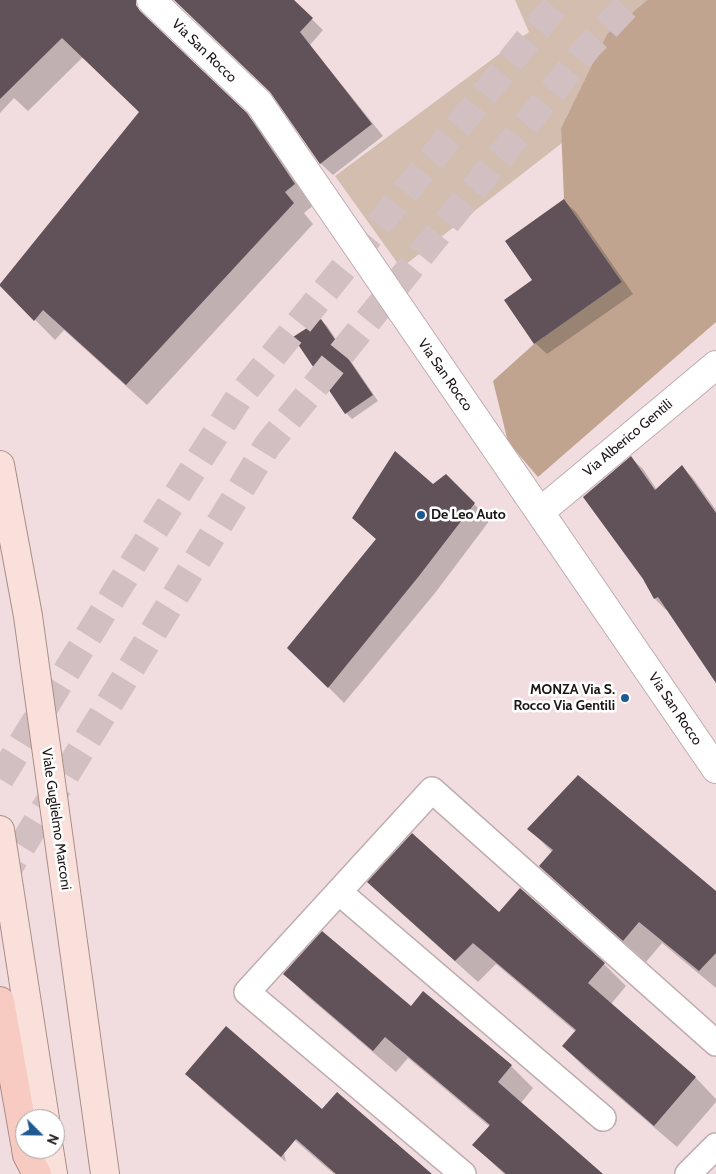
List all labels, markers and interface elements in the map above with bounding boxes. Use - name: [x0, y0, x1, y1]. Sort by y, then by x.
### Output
- street label: Via San Rocco: [168, 16, 240, 86]
- street label: Via San Rocco: [414, 336, 476, 414]
- street label: Via Alberico Gentili: [580, 396, 676, 480]
- place label: De Leo Auto: [431, 507, 506, 523]
- marker: De Leo Auto: [415, 509, 427, 521]
- street label: Via San Rocco: [645, 670, 705, 748]
- place label: MONZA Via S. Rocco Via Gentili: [513, 682, 615, 714]
- marker: MONZA Via S. Rocco Via Gentili: [619, 692, 631, 704]
- street label: Viale Guglielmo Marconi: [38, 747, 74, 891]
- north arrow: [15, 1109, 65, 1159]
- text: N: [43, 1131, 63, 1148]

